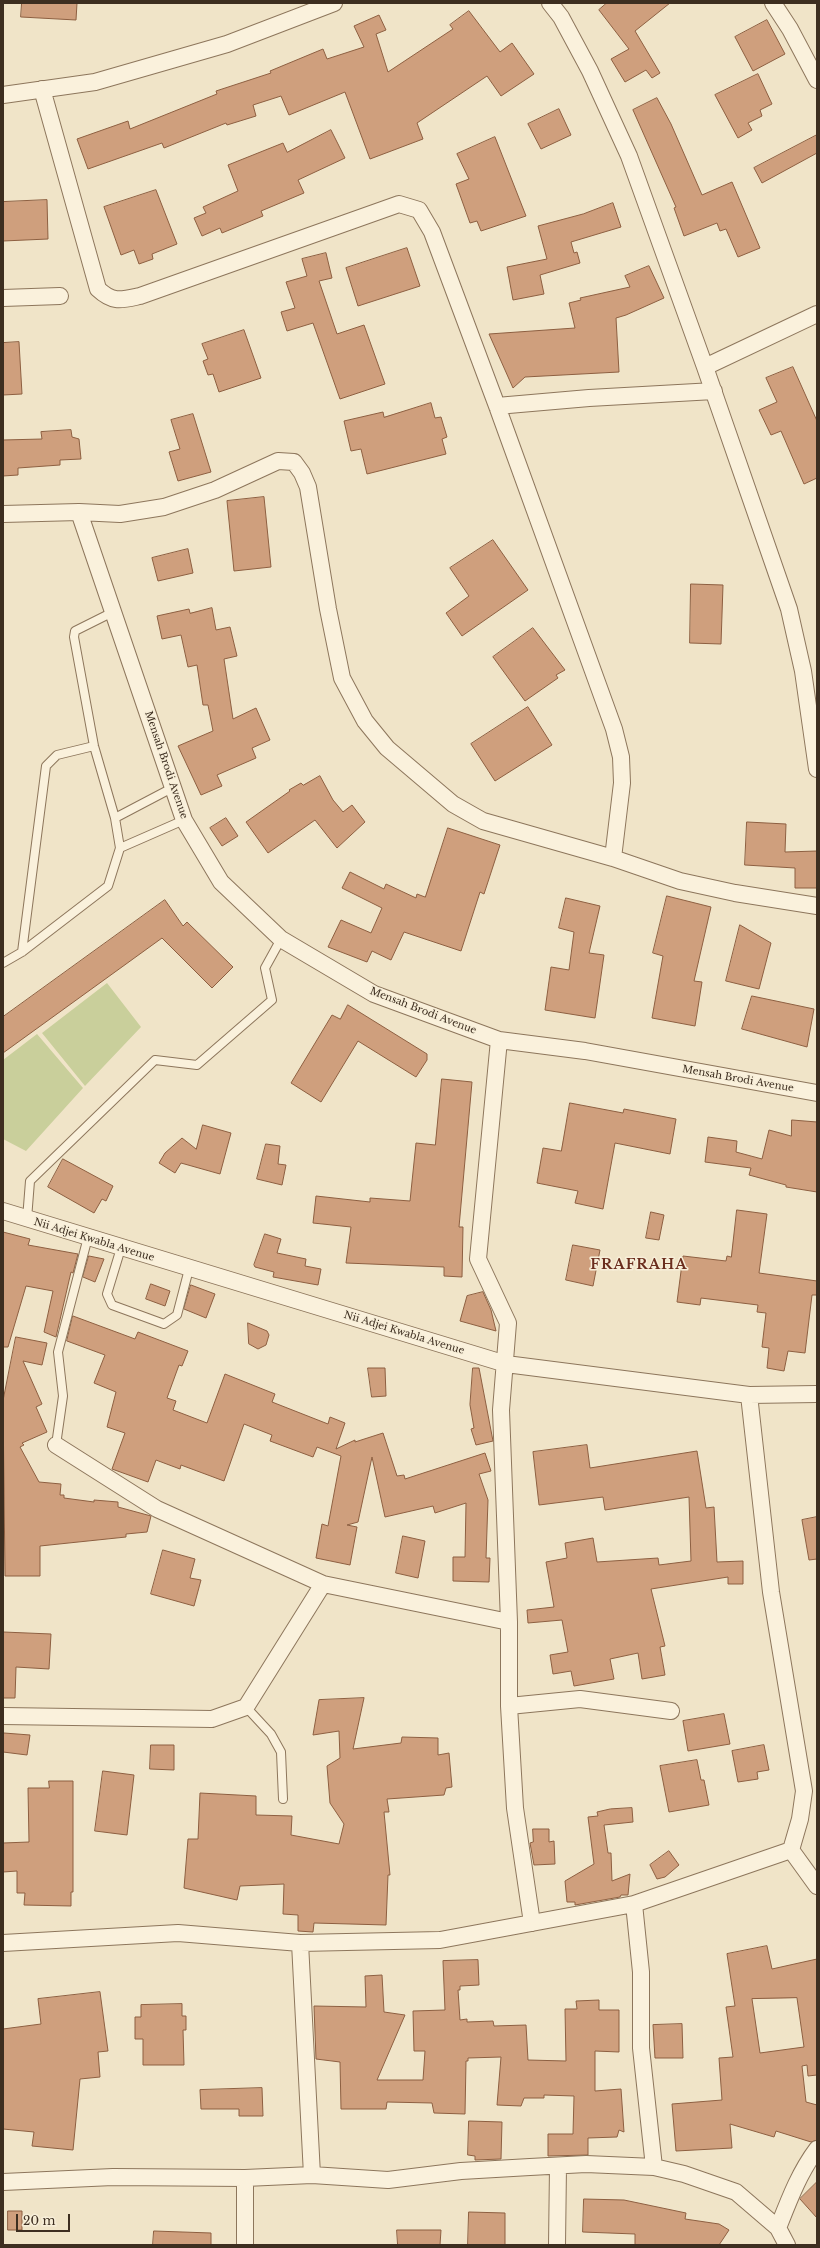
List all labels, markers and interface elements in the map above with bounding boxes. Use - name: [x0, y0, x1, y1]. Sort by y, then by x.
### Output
- street label: Mensah Brodi Avenue: [142, 710, 190, 820]
- street label: Mensah Brodi Avenue: [368, 985, 478, 1037]
- street label: Mensah Brodi Avenue: [681, 1063, 795, 1095]
- street label: Nii Adjei Kwabla Avenue: [32, 1216, 156, 1264]
- district label: FRAFRAHA: [590, 1257, 688, 1273]
- street label: Nii Adjei Kwabla Avenue: [342, 1309, 466, 1357]
- scale bar: [18, 2206, 72, 2232]
- text: 20 m: [23, 2213, 55, 2228]

